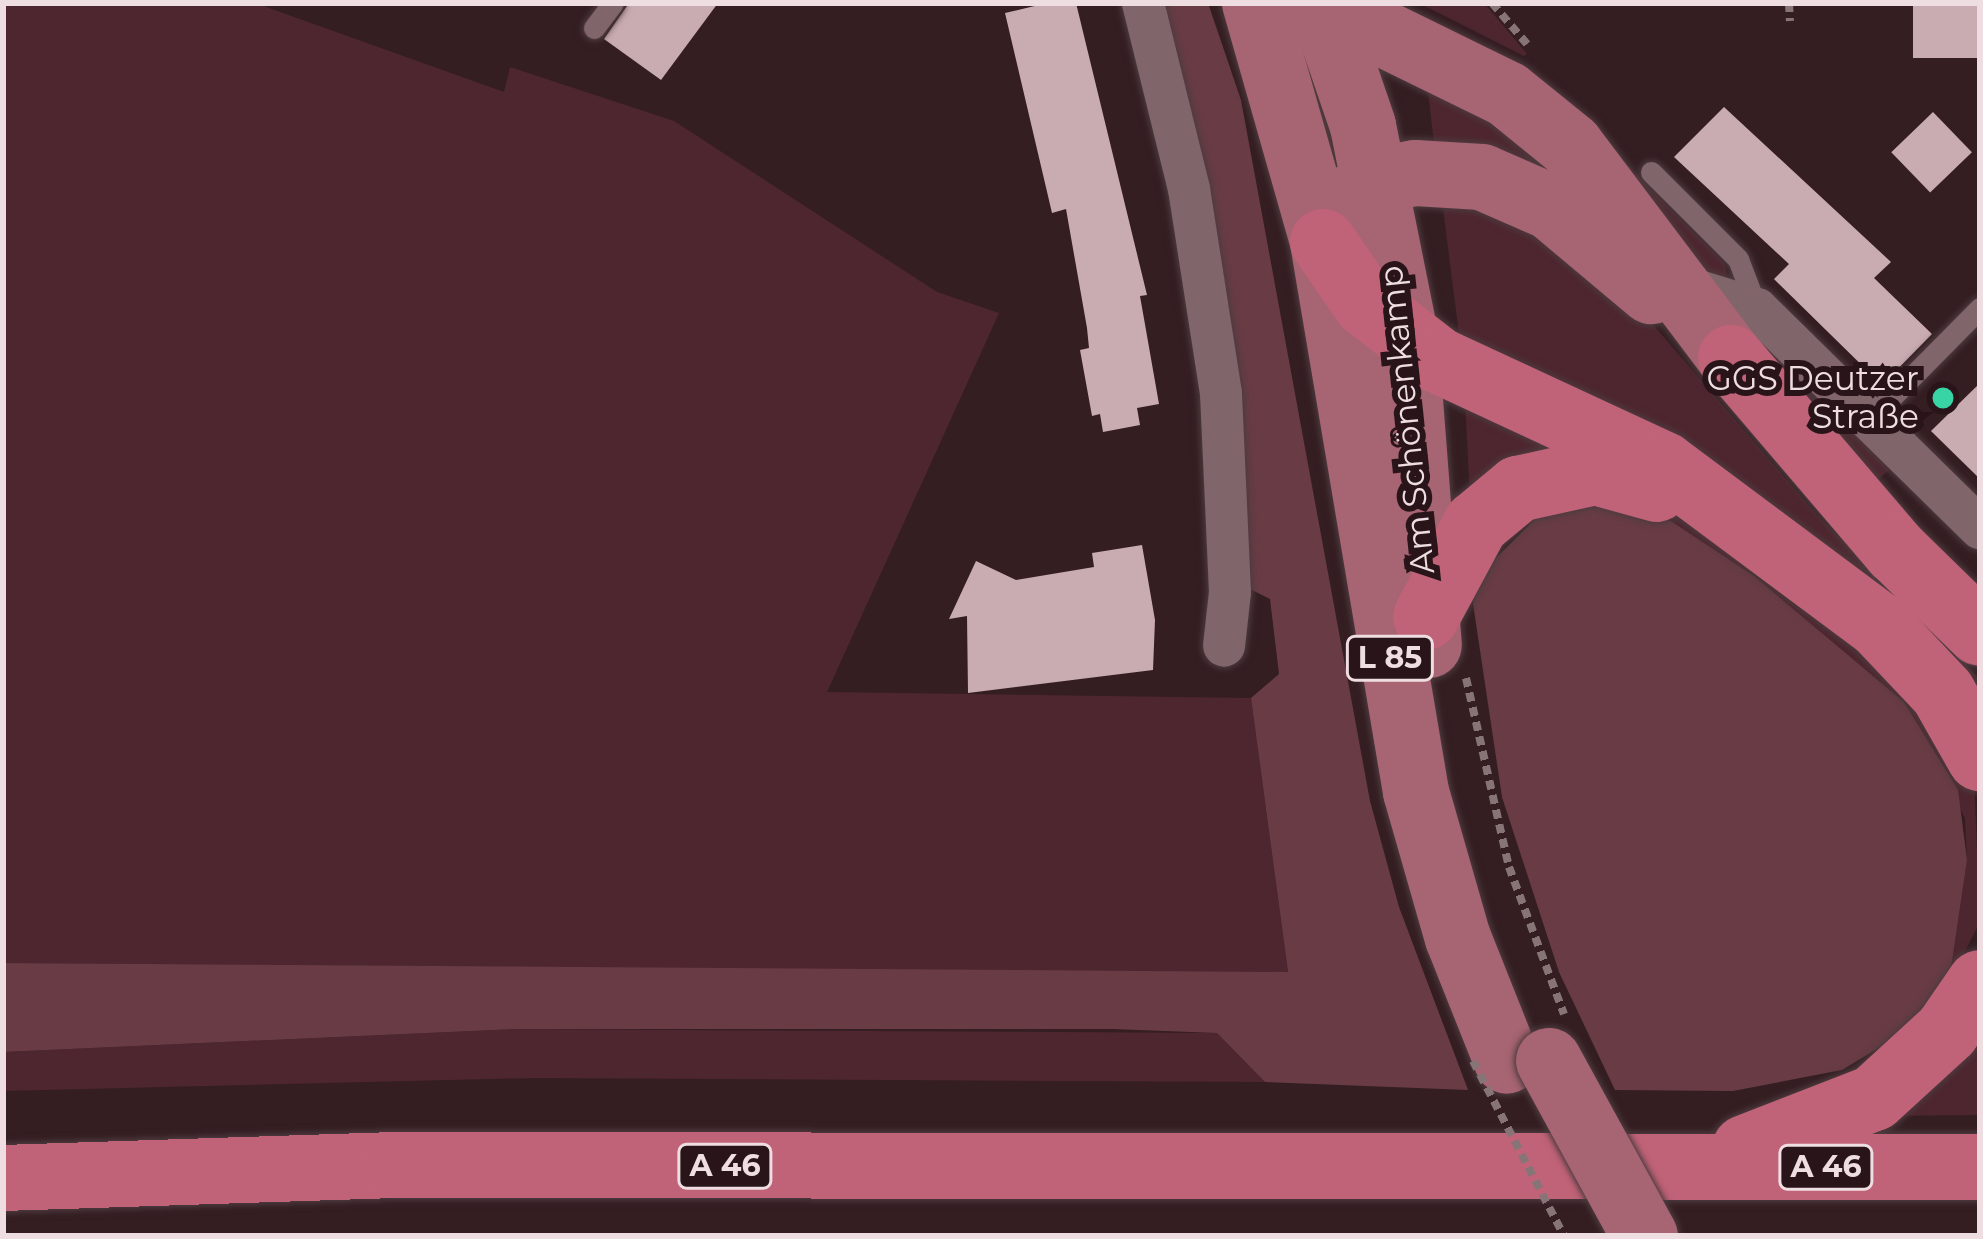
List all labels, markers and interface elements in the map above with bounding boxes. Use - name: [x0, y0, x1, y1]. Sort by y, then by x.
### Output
- street label: Am Schönenkamp: [1371, 264, 1443, 576]
- place label: GGS Deutzer Straße: [1707, 359, 1919, 437]
- marker: GGS Deutzer Straße: [1930, 385, 1956, 411]
- road number: L 85: [1345, 634, 1435, 682]
- road number: A 46: [677, 1142, 773, 1190]
- road number: A 46: [1778, 1143, 1874, 1191]

